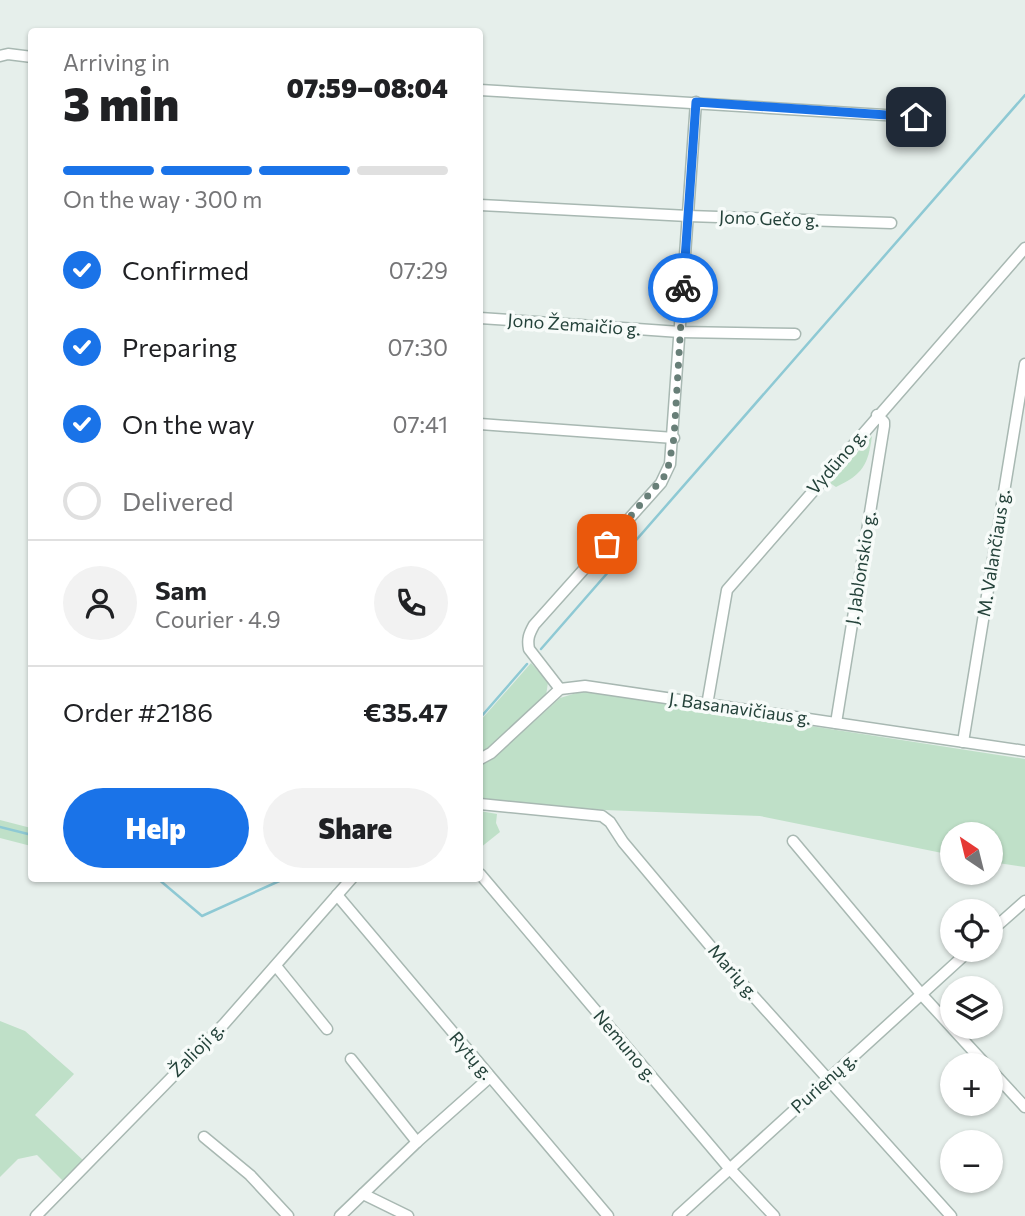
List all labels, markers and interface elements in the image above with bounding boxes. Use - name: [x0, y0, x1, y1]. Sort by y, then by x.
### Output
- text: Arriving in: [63, 48, 170, 76]
- text: 07:59–08:04: [287, 72, 448, 103]
- text: 3 min: [63, 74, 179, 130]
- pin: [886, 87, 946, 147]
- icon: home: [897, 98, 935, 136]
- text: On the way · 300 m: [63, 185, 262, 213]
- street label: Jono Gečo g.: [719, 205, 820, 231]
- icon: check: [63, 251, 101, 289]
- courier: [648, 253, 718, 323]
- text: Confirmed: [122, 254, 249, 285]
- text: 07:29: [389, 256, 448, 284]
- icon: bike: [664, 269, 702, 307]
- street label: Jono Žemaičio g.: [507, 308, 641, 340]
- icon: check: [63, 328, 101, 366]
- text: Preparing: [122, 331, 237, 362]
- text: 07:30: [387, 333, 448, 361]
- icon: check: [63, 405, 101, 443]
- text: On the way: [122, 408, 255, 439]
- text: 07:41: [393, 410, 448, 438]
- street label: Vydūno g.: [802, 424, 871, 499]
- text: Delivered: [122, 485, 233, 516]
- street label: M. Valančiaus g.: [972, 488, 1014, 618]
- street label: J. Jablonskio g.: [840, 510, 880, 626]
- pin: [577, 514, 637, 574]
- icon: bag: [588, 525, 626, 563]
- button: person: [63, 566, 137, 640]
- button: phone: [374, 566, 448, 640]
- text: Sam: [155, 574, 207, 605]
- text: Courier · 4.9: [155, 605, 281, 633]
- street label: J. Basanavičiaus g.: [668, 687, 813, 729]
- text: Order #2186: [63, 696, 213, 727]
- text: €35.47: [363, 696, 448, 727]
- button: Help: [63, 788, 249, 868]
- button: Share: [263, 788, 448, 868]
- north arrow: [940, 822, 1003, 886]
- map controls: [940, 822, 1003, 1193]
- button: locate: [940, 899, 1003, 962]
- street label: Marių g.: [704, 939, 764, 1003]
- button: layers: [940, 976, 1003, 1039]
- street label: Nemuno g.: [589, 1005, 662, 1086]
- street label: Žalioji g.: [164, 1017, 228, 1081]
- street label: Rytų g.: [445, 1027, 498, 1084]
- street label: Purienų g.: [786, 1047, 861, 1117]
- button: +: [940, 1053, 1003, 1116]
- button: −: [940, 1130, 1003, 1193]

